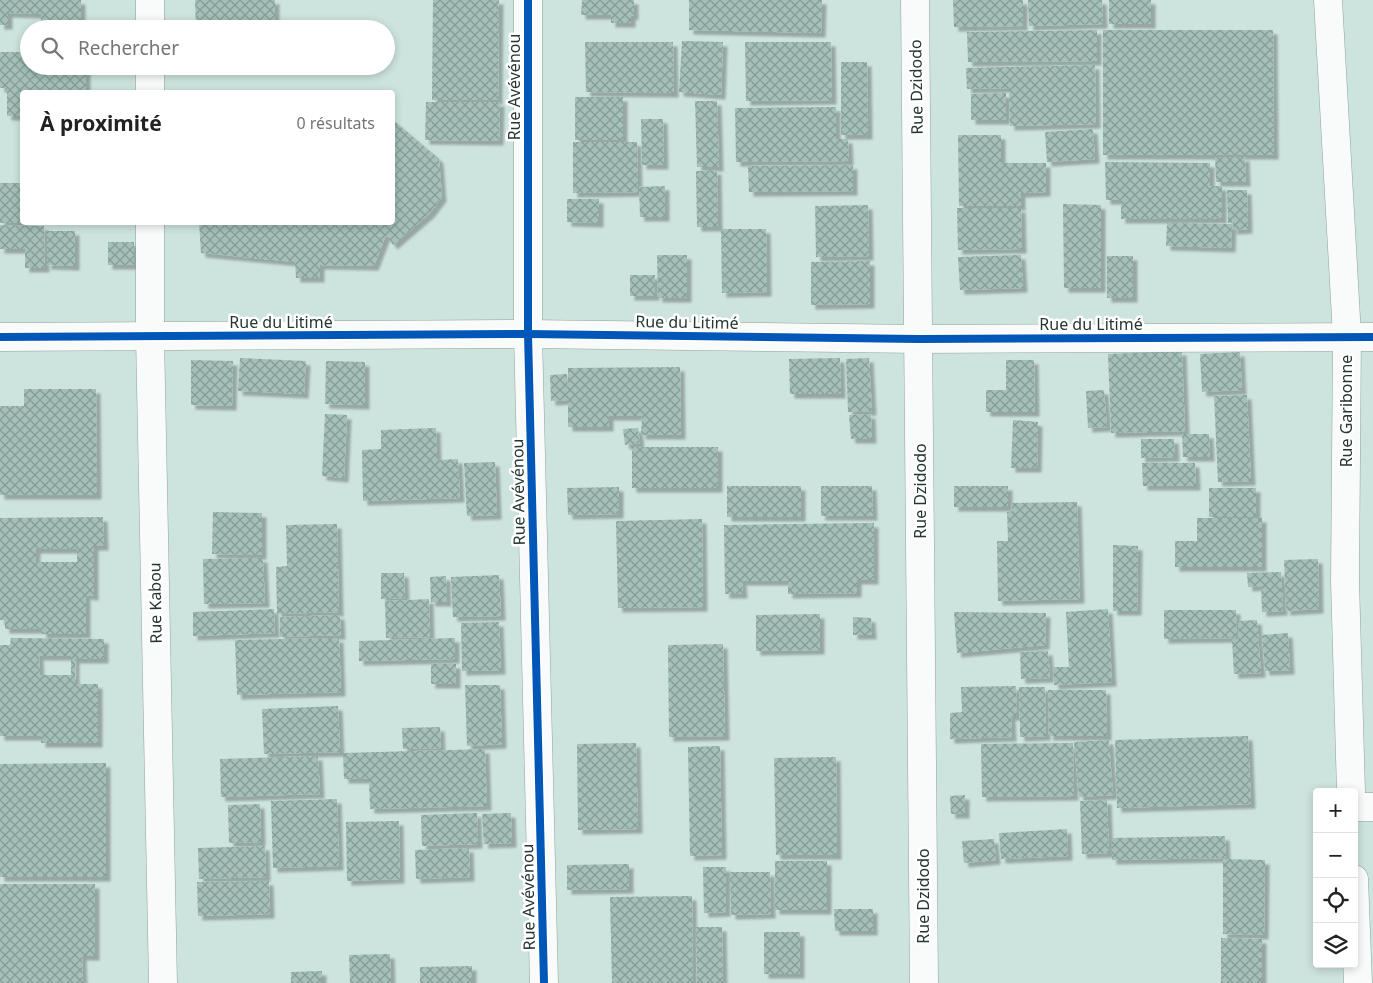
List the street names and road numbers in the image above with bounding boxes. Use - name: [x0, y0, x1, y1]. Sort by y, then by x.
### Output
- street label: Rue Avévénou: [503, 34, 525, 140]
- street label: Rue Dzidodo: [904, 39, 928, 135]
- street label: Rue du Litimé: [635, 310, 739, 334]
- street label: Rue du Litimé: [229, 311, 333, 333]
- street label: Rue du Litimé: [1039, 313, 1143, 335]
- street label: Rue Garibonne: [1335, 355, 1357, 467]
- street label: Rue Avévénou: [506, 438, 530, 546]
- street label: Rue Dzidodo: [909, 443, 931, 539]
- street label: Rue Kabou: [143, 562, 167, 644]
- street label: Rue Avévénou: [516, 843, 540, 951]
- street label: Rue Dzidodo: [912, 848, 934, 944]

